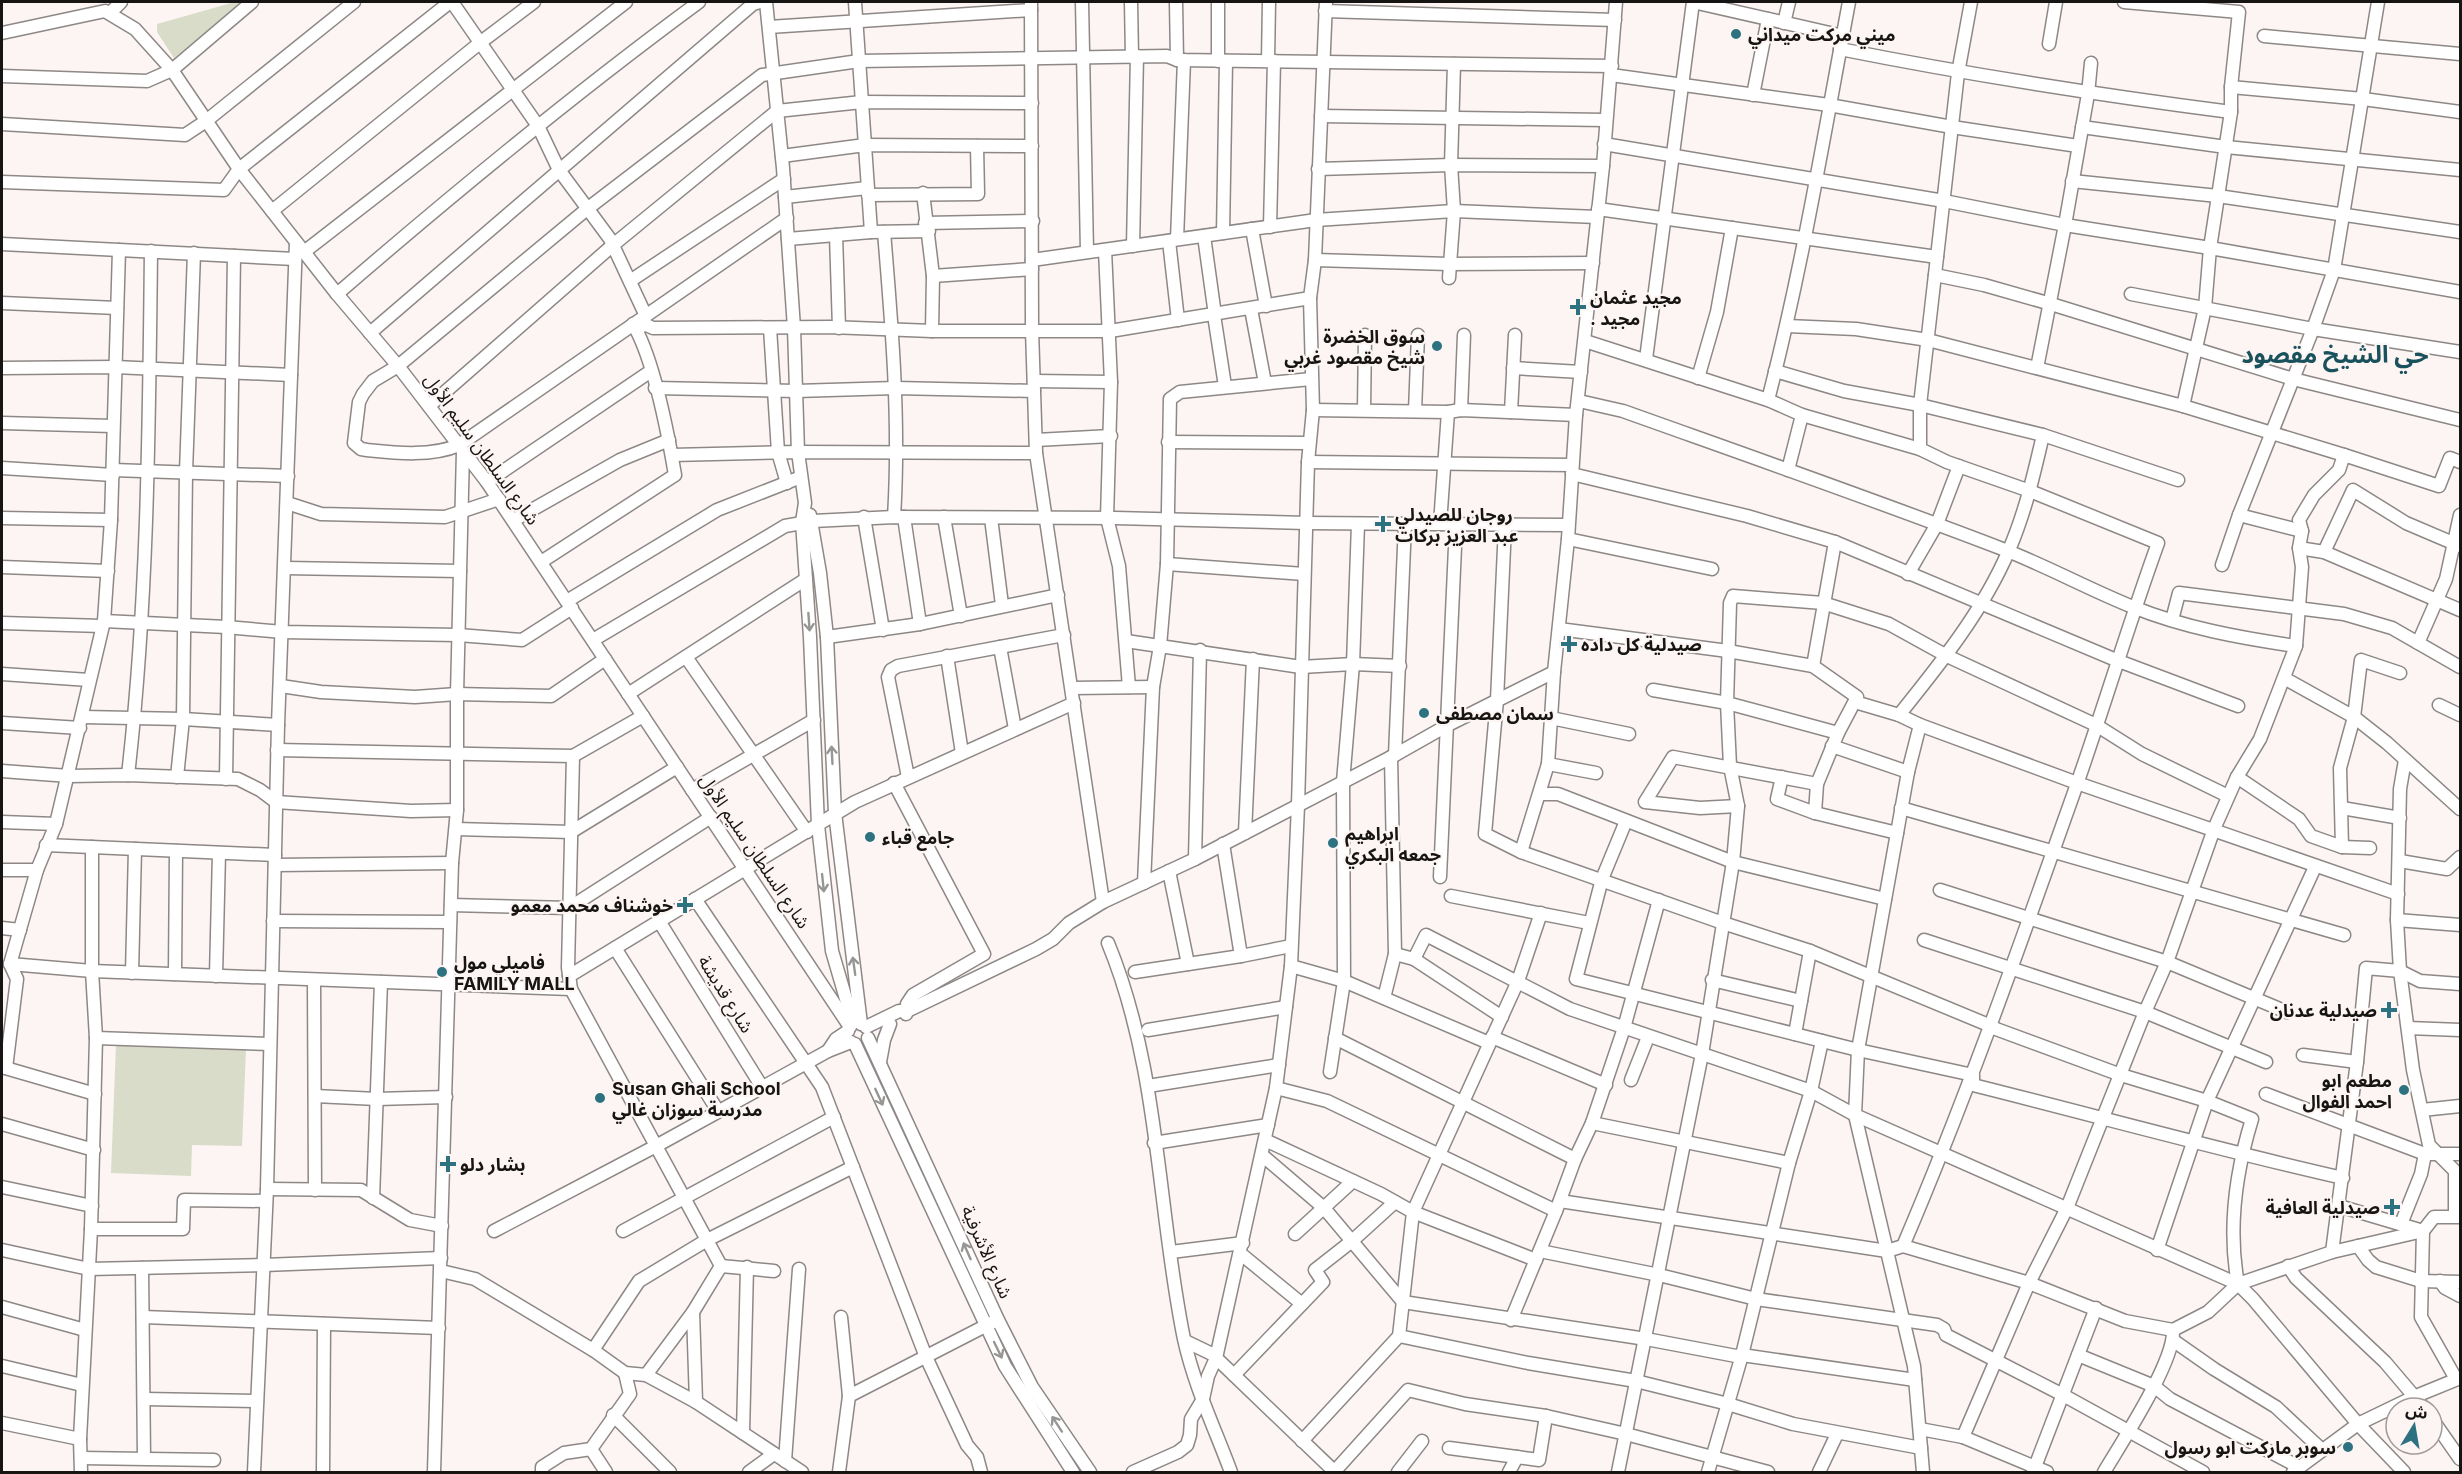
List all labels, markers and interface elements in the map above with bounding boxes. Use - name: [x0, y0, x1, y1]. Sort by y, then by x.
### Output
- place label: ميني مركت ميداني: [1748, 24, 1895, 49]
- marker: ميني مركت ميداني: [1729, 27, 1743, 41]
- place label: مجيد عثمان . مجيد: [1590, 287, 1682, 329]
- marker: مجيد عثمان . مجيد: [1571, 300, 1585, 314]
- place label: سوق الخضرة شيخ مقصود غربي: [1284, 326, 1425, 372]
- marker: سوق الخضرة شيخ مقصود غربي: [1430, 339, 1444, 353]
- district label: حي الشيخ مقصود: [2241, 340, 2429, 374]
- street label: شارع السلطان سليم الأول: [417, 369, 544, 531]
- place label: روجان للصيدلي عبد العزيز بركات: [1395, 504, 1518, 547]
- marker: روجان للصيدلي عبد العزيز بركات: [1376, 517, 1390, 531]
- one-way arrow: [804, 612, 815, 632]
- place label: صيدلية كل داده: [1581, 634, 1702, 655]
- marker: صيدلية كل داده: [1562, 637, 1576, 651]
- place label: سمان مصطفى: [1436, 703, 1554, 724]
- marker: سمان مصطفى: [1417, 706, 1431, 720]
- one-way arrow: [826, 746, 837, 766]
- street label: شارع السلطان سليم الأول: [692, 770, 815, 935]
- place label: ابراهيم جمعه البكري: [1345, 823, 1441, 869]
- place label: جامع قباء: [882, 827, 954, 851]
- marker: جامع قباء: [863, 830, 877, 844]
- marker: ابراهيم جمعه البكري: [1326, 836, 1340, 850]
- one-way arrow: [818, 873, 829, 893]
- place label: خوشناف محمد معمو: [511, 895, 673, 916]
- marker: خوشناف محمد معمو: [678, 898, 692, 912]
- street label: شارع قديشة: [691, 951, 758, 1039]
- place label: فاميلي مول FAMILY MALL: [454, 952, 575, 994]
- one-way arrow: [848, 957, 859, 976]
- marker: فاميلي مول FAMILY MALL: [435, 965, 449, 979]
- place label: صيدلية عدنان: [2270, 1000, 2377, 1021]
- marker: صيدلية عدنان: [2382, 1003, 2396, 1017]
- place label: مطعم ابو احمد الفوال: [2303, 1070, 2392, 1113]
- place label: Susan Ghali School مدرسة سوزان غالي: [612, 1078, 781, 1124]
- marker: مطعم ابو احمد الفوال: [2397, 1083, 2411, 1097]
- one-way arrow: [874, 1088, 886, 1106]
- marker: Susan Ghali School مدرسة سوزان غالي: [593, 1091, 607, 1105]
- place label: بشار دلو: [460, 1154, 525, 1176]
- marker: بشار دلو: [441, 1157, 455, 1171]
- place label: صيدلية العافية: [2265, 1197, 2380, 1218]
- marker: صيدلية العافية: [2385, 1200, 2399, 1214]
- street label: شارع الأشرفية: [954, 1202, 1017, 1303]
- one-way arrow: [961, 1243, 973, 1261]
- one-way arrow: [992, 1341, 1004, 1359]
- north arrow: [2384, 1396, 2444, 1456]
- text: ش: [2404, 1399, 2430, 1423]
- one-way arrow: [1051, 1416, 1063, 1433]
- place label: سوبر ماركت ابو رسول: [2165, 1437, 2336, 1459]
- marker: سوبر ماركت ابو رسول: [2341, 1440, 2355, 1454]

